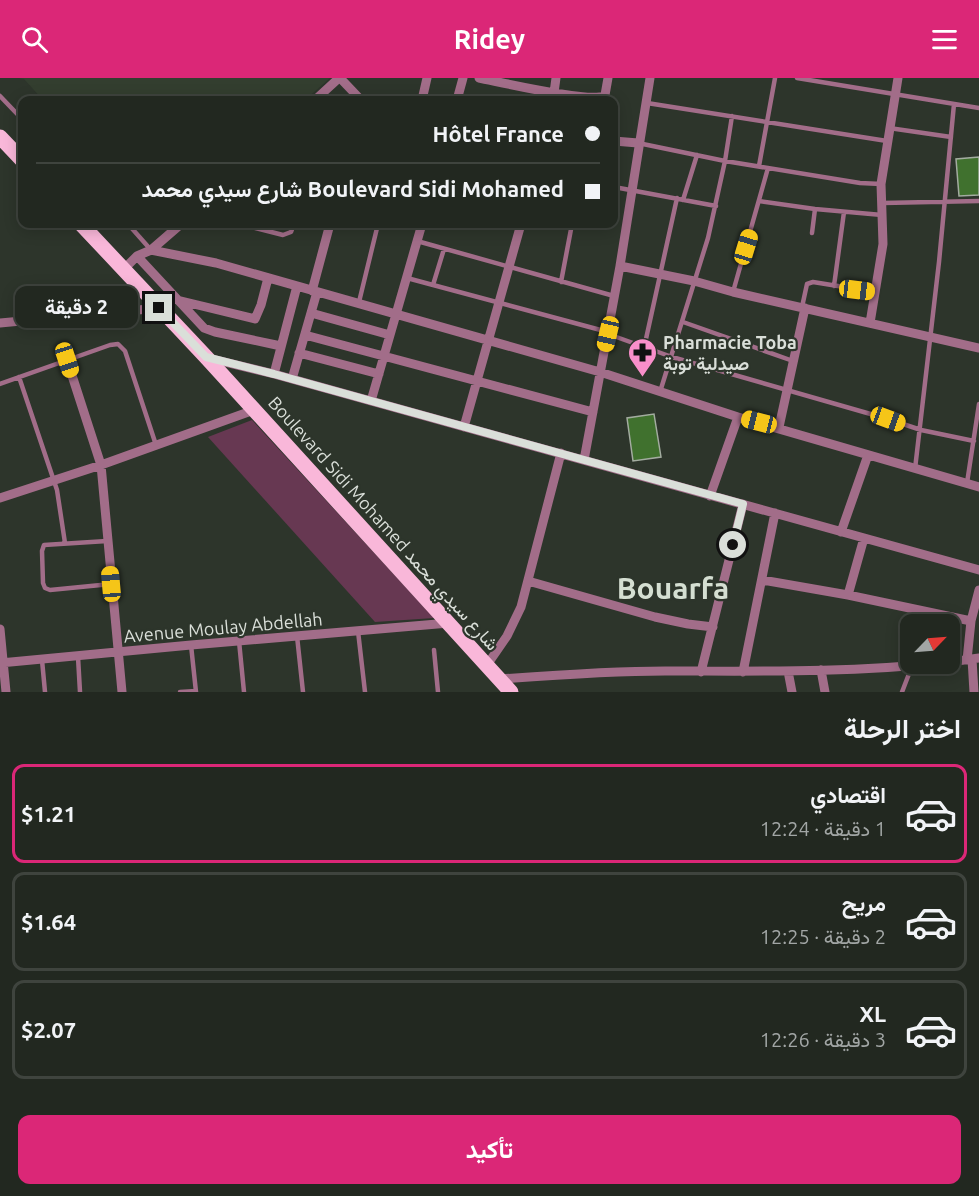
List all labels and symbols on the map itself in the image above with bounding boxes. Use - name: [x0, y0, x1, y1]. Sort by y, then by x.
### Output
- car: [732, 227, 760, 267]
- car: [838, 279, 876, 301]
- callout: 2 دقيقة: [15, 287, 138, 329]
- route end: [145, 294, 172, 321]
- car: [595, 314, 621, 354]
- place label: Pharmacie Toba صيدلية توبة: [663, 332, 797, 375]
- pharmacy icon: Pharmacie Toba صيدلية توبة: [626, 336, 658, 378]
- car: [53, 340, 81, 380]
- street label: Boulevard Sidi Mohamed شارع سيدي محمد: [260, 392, 503, 658]
- car: [868, 404, 908, 434]
- car: [739, 409, 779, 435]
- route start: [719, 531, 746, 558]
- car: [100, 565, 122, 603]
- district label: Bouarfa: [617, 571, 729, 605]
- street label: Avenue Moulay Abdellah: [123, 608, 323, 646]
- north arrow: [900, 614, 960, 674]

